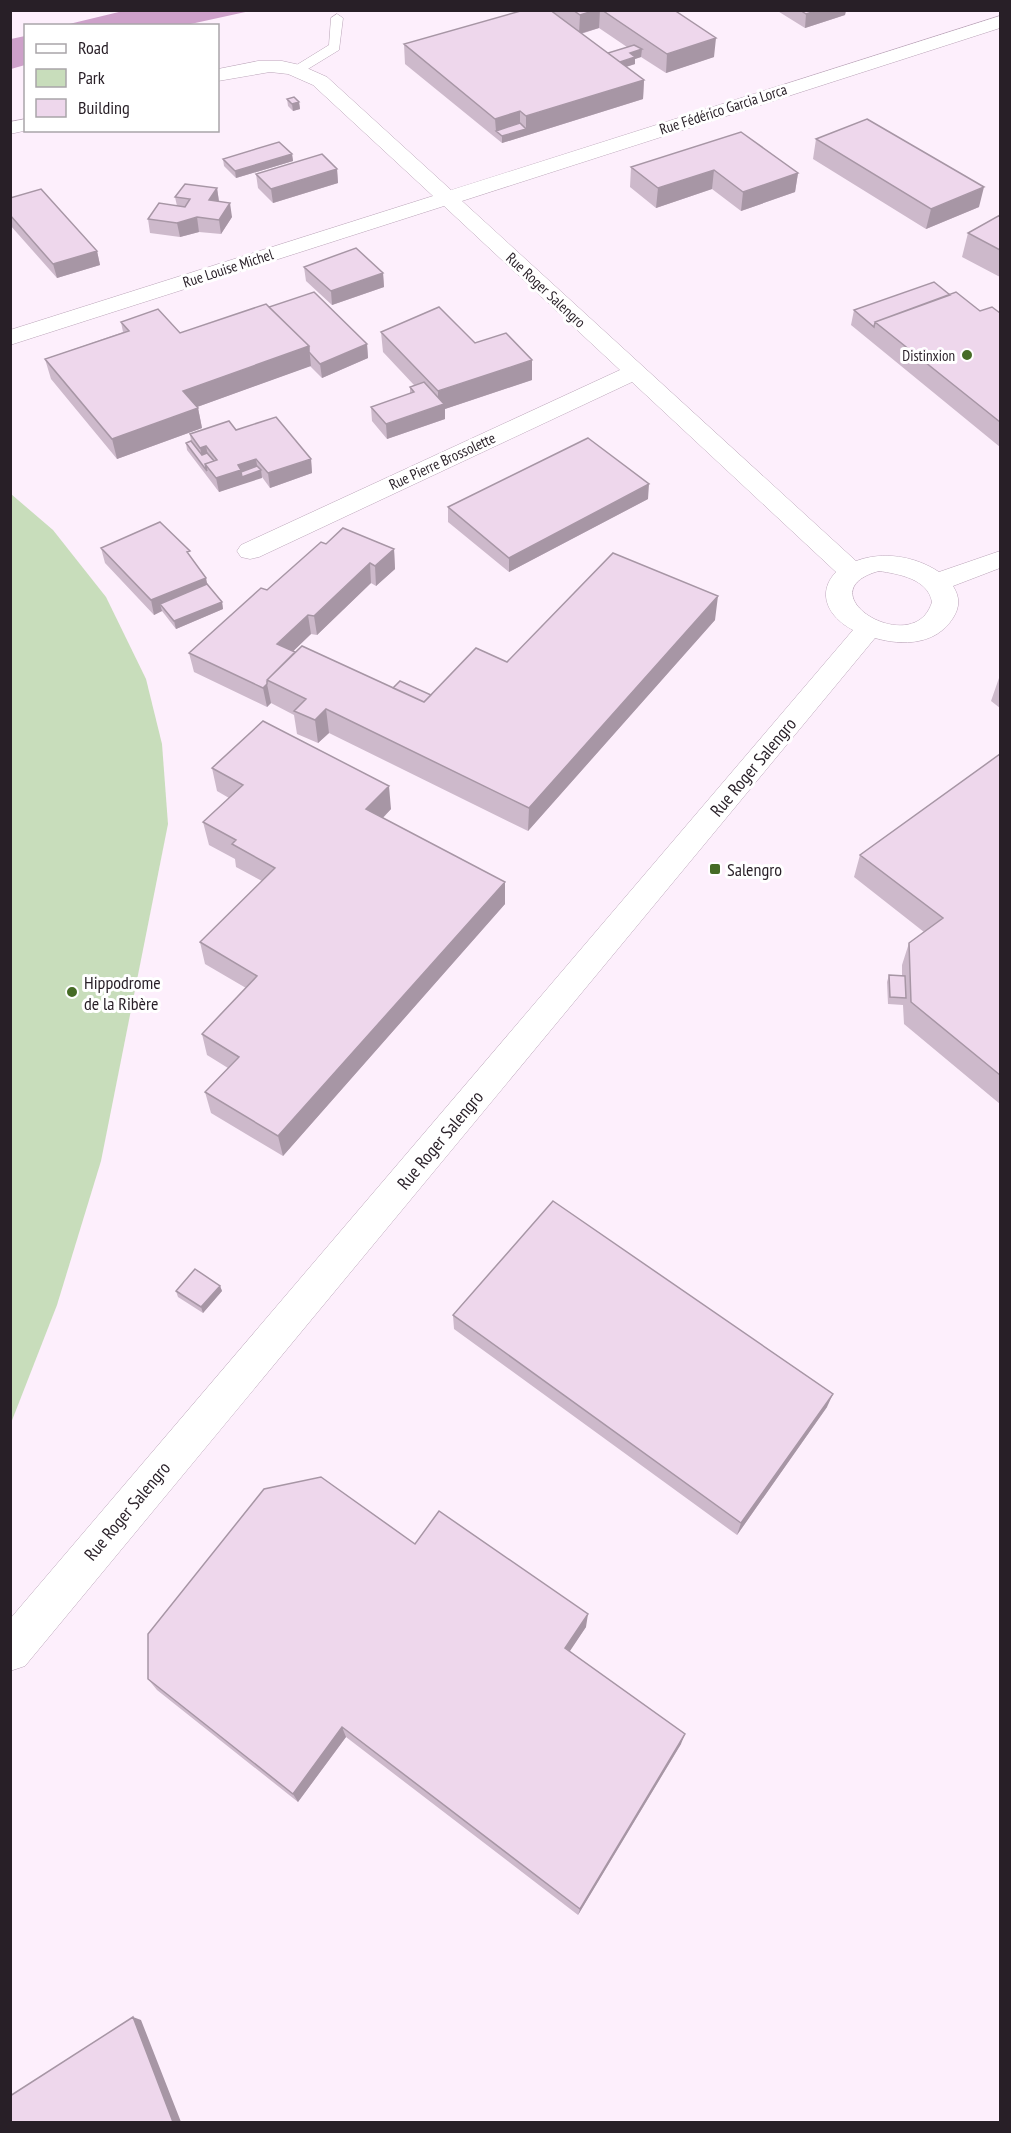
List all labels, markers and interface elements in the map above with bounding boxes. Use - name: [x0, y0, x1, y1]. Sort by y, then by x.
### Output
- legend: [24, 24, 219, 132]
- text: Road: [78, 36, 109, 59]
- text: Park: [78, 66, 105, 89]
- street label: Rue Fédérico Garcia Lorca: [657, 79, 789, 139]
- text: Building: [78, 96, 130, 119]
- street label: Rue Louise Michel: [180, 244, 276, 292]
- street label: Rue Roger Salengro: [502, 248, 590, 332]
- place label: Distinxion: [902, 346, 955, 365]
- marker: Distinxion: [960, 348, 974, 362]
- street label: Rue Pierre Brossolette: [386, 428, 498, 494]
- street label: Rue Roger Salengro: [705, 713, 801, 821]
- place label: Salengro: [727, 858, 782, 881]
- marker: Salengro: [708, 862, 722, 876]
- place label: Hippodrome de la Ribère: [84, 971, 161, 1015]
- marker: Hippodrome de la Ribère: [65, 985, 79, 999]
- street label: Rue Roger Salengro: [392, 1086, 488, 1194]
- street label: Rue Roger Salengro: [79, 1457, 175, 1565]

